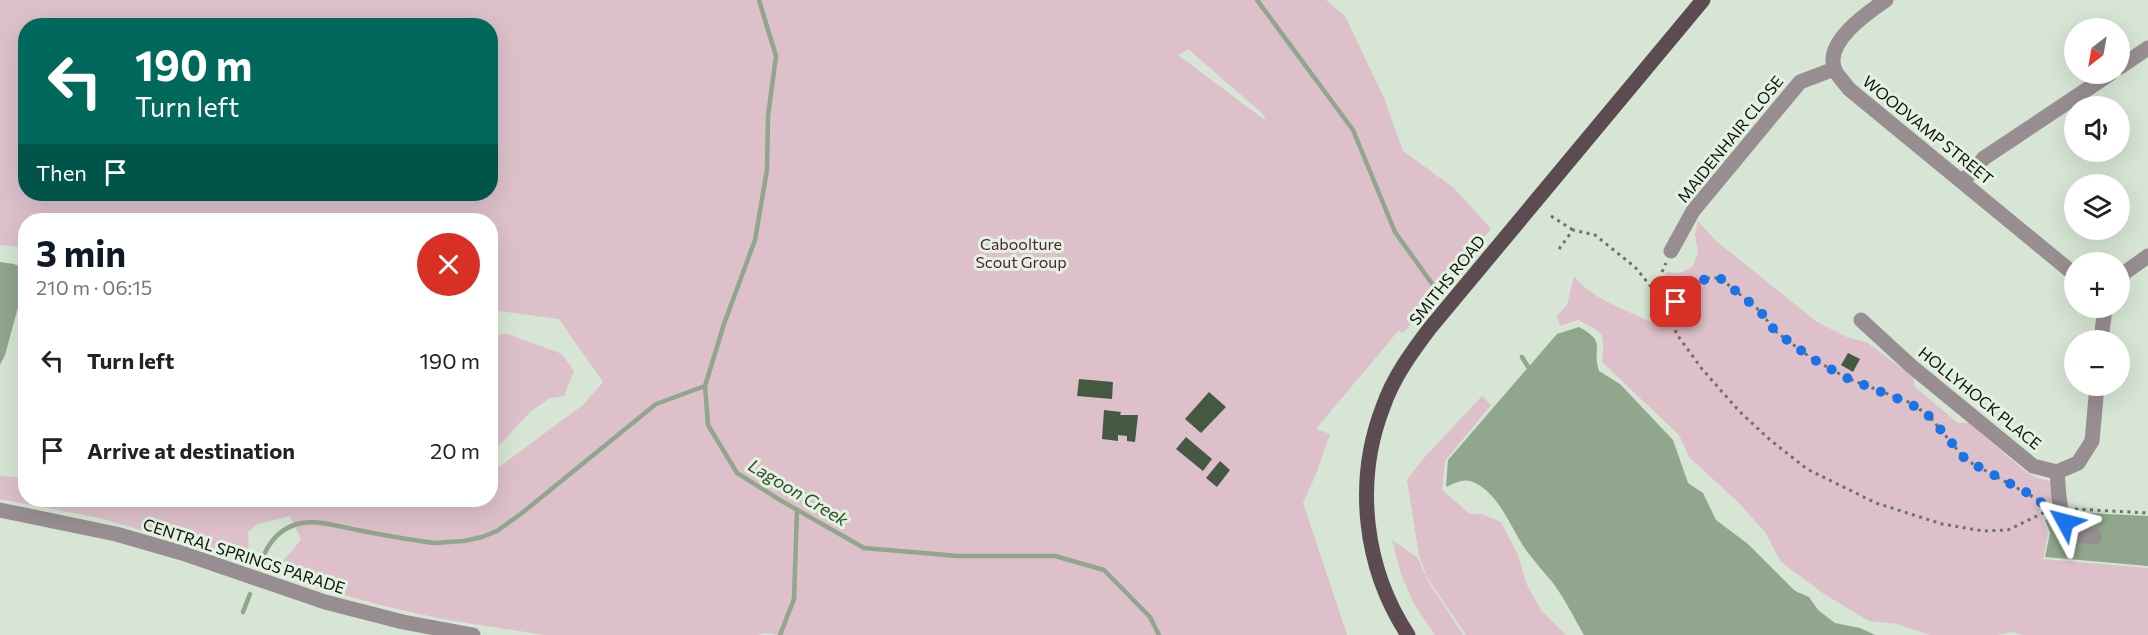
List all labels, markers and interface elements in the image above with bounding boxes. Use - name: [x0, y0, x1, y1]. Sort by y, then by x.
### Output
- north arrow: [2064, 18, 2130, 84]
- map controls: [2064, 18, 2130, 396]
- text: 190 m: [135, 38, 253, 90]
- icon: left: [36, 42, 114, 120]
- street label: WOODVAMP STREET: [1859, 71, 1997, 188]
- street label: MAIDENHAIR CLOSE: [1673, 72, 1786, 206]
- text: Turn left: [135, 90, 239, 123]
- button: sound: [2064, 96, 2130, 162]
- icon: arrive: [99, 156, 132, 189]
- text: Then: [36, 159, 87, 186]
- button: layers: [2064, 174, 2130, 240]
- text: 3 min: [36, 230, 126, 274]
- street label: SMITHS ROAD: [1405, 231, 1489, 328]
- button: close: [417, 233, 480, 296]
- park label: Caboolture Scout Group: [975, 234, 1067, 271]
- button: +: [2064, 252, 2130, 318]
- text: 210 m · 06:15: [36, 275, 152, 299]
- pin: [1650, 276, 1701, 327]
- icon: arrive: [1659, 285, 1692, 318]
- button: −: [2064, 330, 2130, 396]
- street label: HOLLYHOCK PLACE: [1915, 342, 2045, 453]
- icon: left: [36, 344, 69, 377]
- text: Turn left: [87, 347, 174, 374]
- text: 190 m: [419, 347, 480, 374]
- icon: arrive: [36, 434, 69, 467]
- text: Arrive at destination: [87, 437, 295, 464]
- text: 20 m: [430, 437, 480, 464]
- water label: Lagoon Creek: [745, 454, 853, 531]
- position arrow: [2033, 490, 2097, 554]
- street label: CENTRAL SPRINGS PARADE: [141, 514, 347, 597]

